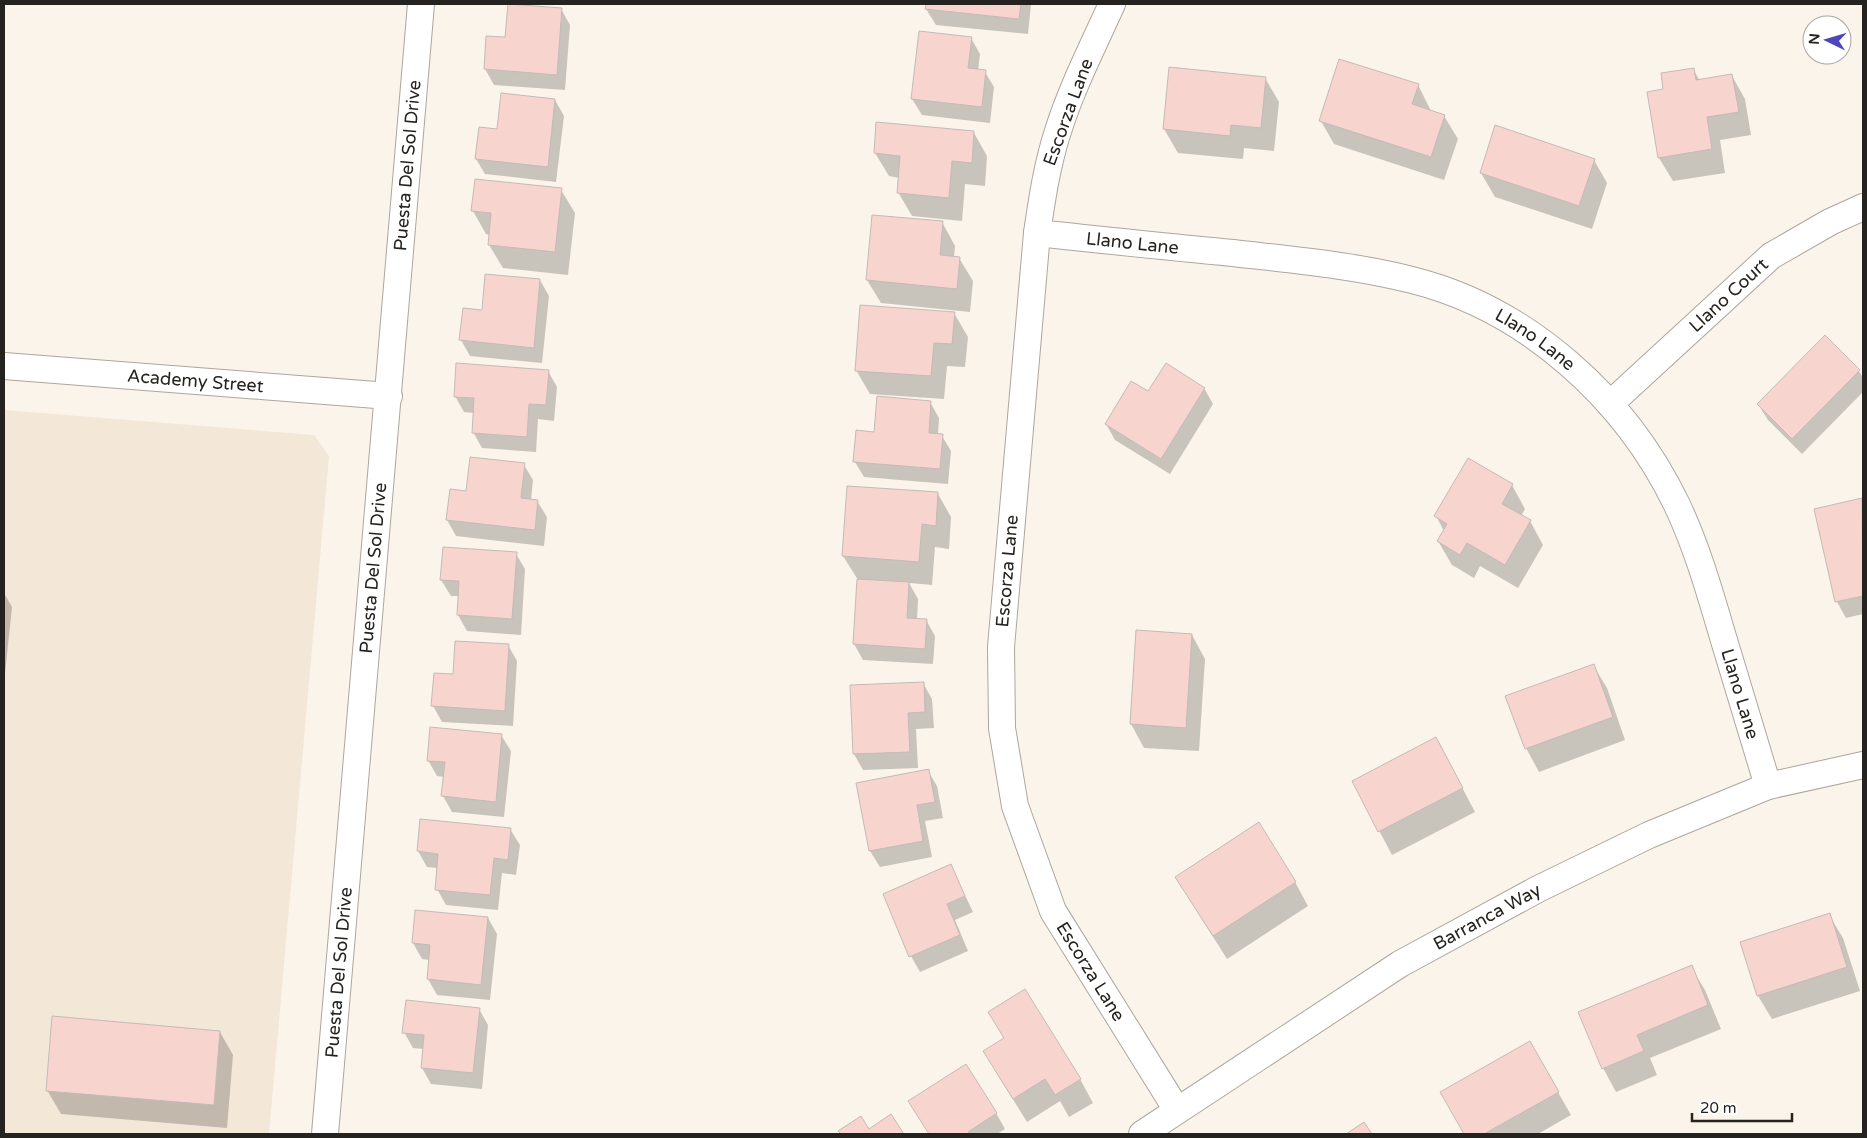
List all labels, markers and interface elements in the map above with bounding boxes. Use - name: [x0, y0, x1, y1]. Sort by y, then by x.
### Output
- north arrow: [1802, 15, 1852, 65]
- text: N: [1806, 33, 1824, 45]
- street label: Escorza Lane: [1038, 55, 1098, 169]
- street label: Puesta Del Sol Drive: [389, 79, 426, 252]
- street label: Llano Lane: [1085, 227, 1180, 259]
- street label: Llano Court: [1684, 253, 1773, 337]
- street label: Llano Lane: [1491, 304, 1580, 375]
- street label: Academy Street: [126, 365, 265, 397]
- street label: Puesta Del Sol Drive: [355, 482, 391, 654]
- street label: Escorza Lane: [991, 514, 1023, 628]
- street label: Llano Lane: [1716, 646, 1764, 742]
- street label: Barranca Way: [1429, 878, 1545, 955]
- street label: Puesta Del Sol Drive: [320, 886, 357, 1059]
- street label: Escorza Lane: [1052, 918, 1130, 1025]
- scale bar: [1692, 1090, 1792, 1122]
- text: 20 m: [1700, 1099, 1737, 1117]

